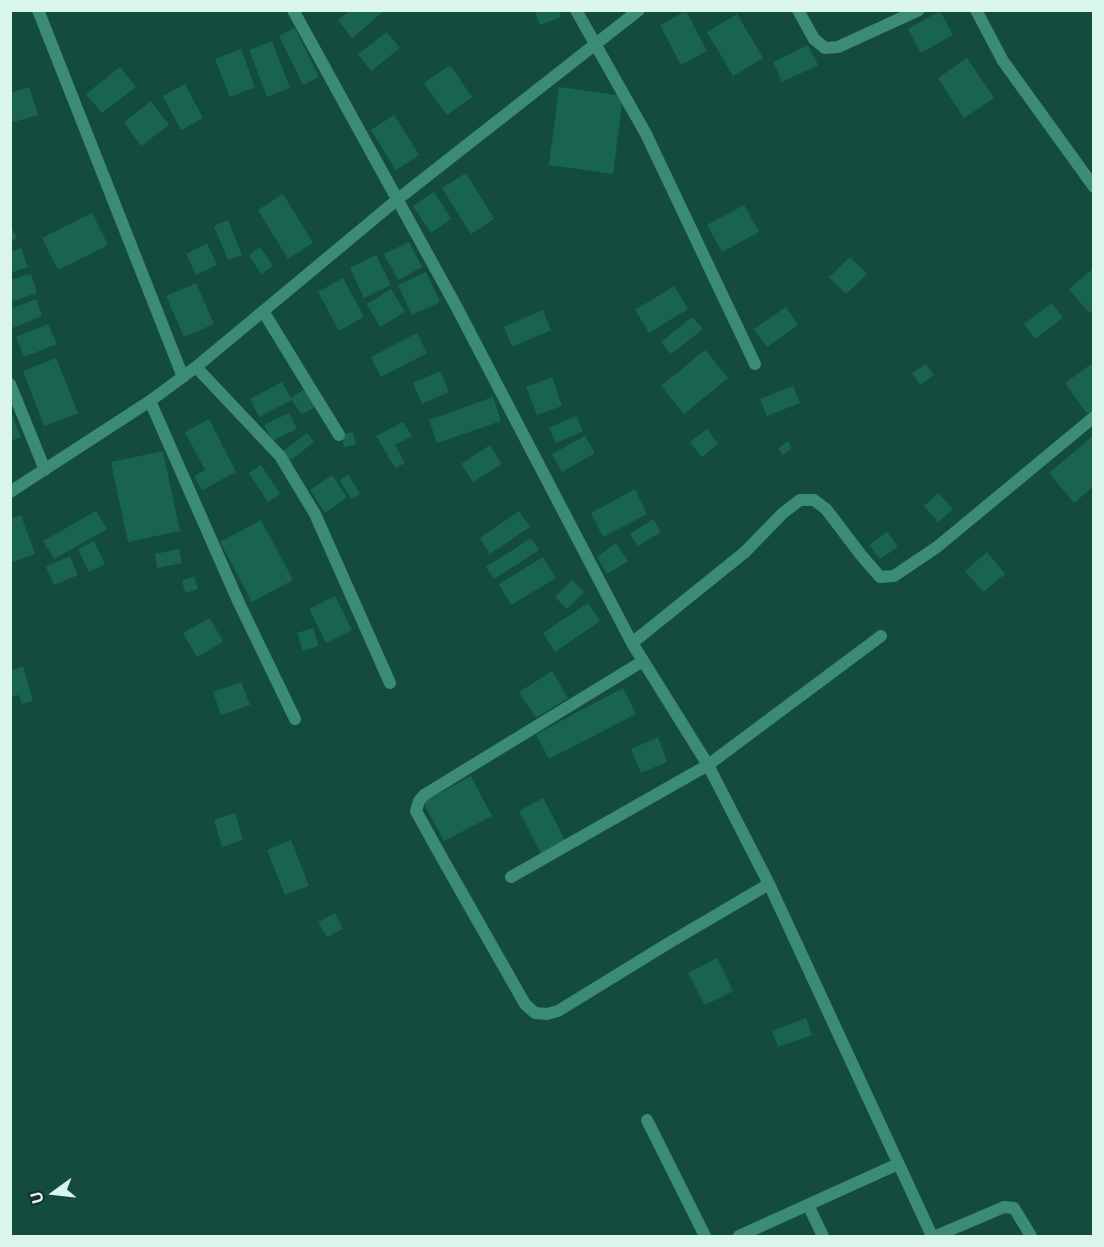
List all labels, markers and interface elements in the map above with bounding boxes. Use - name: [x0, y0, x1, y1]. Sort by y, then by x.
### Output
- north arrow: [24, 1163, 84, 1223]
- text: U: [24, 1189, 49, 1206]

